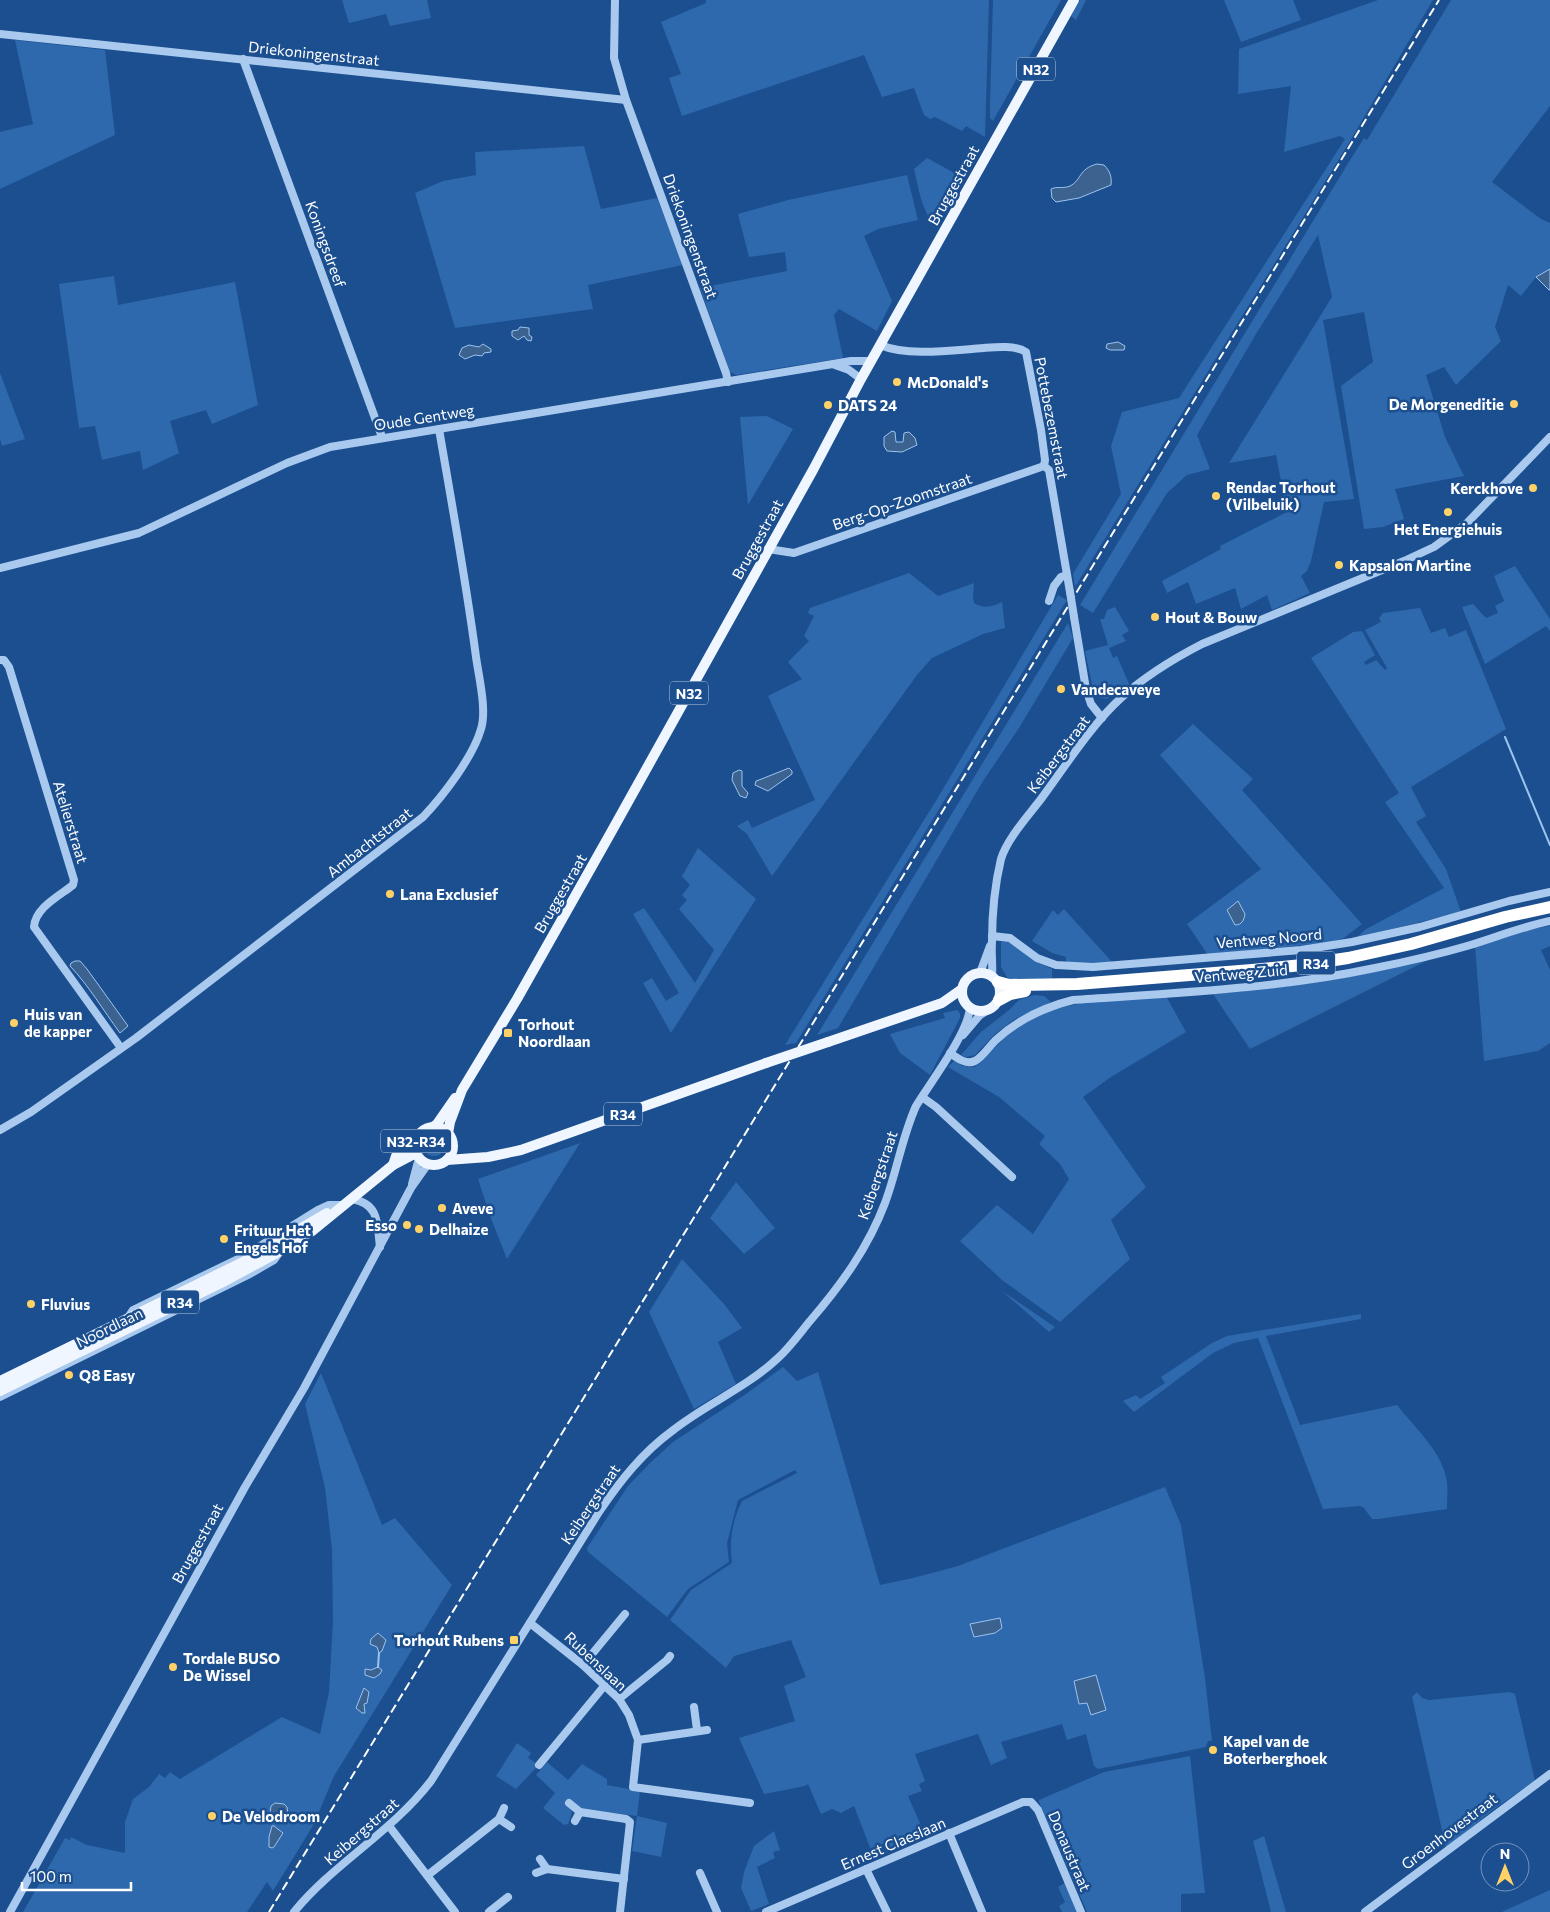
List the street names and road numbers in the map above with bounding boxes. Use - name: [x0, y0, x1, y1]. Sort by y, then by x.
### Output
- street label: Driekoningenstraat: [248, 37, 380, 69]
- road number: N32: [1017, 58, 1055, 80]
- street label: Bruggestraat: [924, 142, 982, 228]
- street label: Driekoningenstraat: [660, 171, 722, 301]
- street label: Koningsdreef: [302, 198, 350, 290]
- street label: Pottebezemstraat: [1031, 355, 1073, 481]
- street label: Oude Gentweg: [372, 400, 476, 434]
- street label: Berg-Op-Zoomstraat: [830, 469, 974, 533]
- street label: Bruggestraat: [728, 496, 786, 582]
- road number: N32: [670, 681, 708, 704]
- street label: Keibergstraat: [1023, 712, 1093, 796]
- street label: Atelierstraat: [50, 778, 92, 866]
- street label: Ambachtstraat: [323, 803, 415, 881]
- street label: Bruggestraat: [530, 850, 590, 936]
- street label: Ventweg Noord: [1215, 924, 1323, 952]
- road number: R34: [1297, 951, 1335, 974]
- street label: Ventweg Zuid: [1194, 960, 1288, 986]
- road number: R34: [604, 1102, 642, 1126]
- street label: Keibergstraat: [853, 1128, 901, 1222]
- road number: N32-R34: [381, 1130, 451, 1152]
- road number: R34: [161, 1290, 199, 1314]
- street label: Noordlaan: [73, 1303, 145, 1351]
- street label: Keibergstraat: [557, 1460, 623, 1548]
- street label: Bruggestraat: [168, 1500, 226, 1586]
- street label: Rubenslaan: [561, 1628, 631, 1694]
- street label: Groenhovestraat: [1397, 1789, 1501, 1873]
- street label: Keibergstraat: [320, 1794, 402, 1868]
- street label: Donaustraat: [1045, 1808, 1095, 1894]
- street label: Ernest Claeslaan: [838, 1813, 948, 1873]

